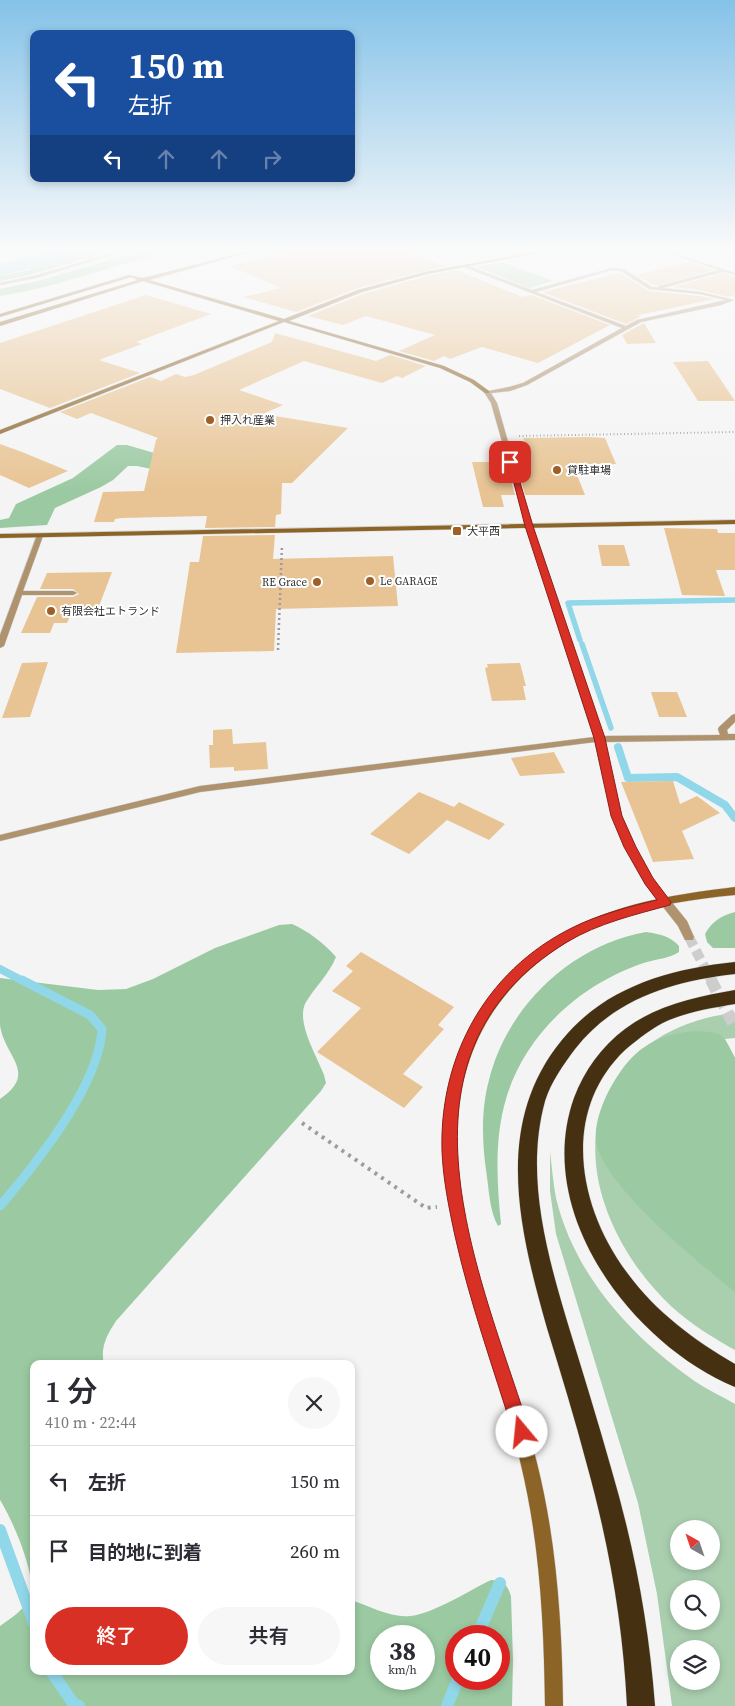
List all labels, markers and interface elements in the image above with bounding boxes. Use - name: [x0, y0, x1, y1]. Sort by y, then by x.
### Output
- text: 150 m: [128, 42, 224, 90]
- icon: left: [45, 50, 110, 115]
- text: 左折: [128, 90, 172, 120]
- icon: left: [99, 145, 127, 173]
- icon: ahead: [152, 145, 180, 173]
- icon: ahead: [205, 145, 233, 173]
- icon: right: [258, 145, 286, 173]
- place label: 押入れ産業: [220, 413, 275, 428]
- marker: 押入れ産業: [204, 414, 216, 426]
- pin: [489, 441, 531, 483]
- icon: arrive: [496, 448, 524, 476]
- place label: 貸駐車場: [567, 463, 611, 478]
- marker: 貸駐車場: [551, 464, 563, 476]
- place label: 大平西: [467, 524, 500, 539]
- marker: 大平西: [451, 525, 463, 537]
- place label: Le GARAGE: [380, 574, 438, 589]
- place label: RE Grace: [262, 575, 307, 590]
- marker: Le GARAGE: [364, 575, 376, 587]
- marker: RE Grace: [311, 576, 323, 588]
- place label: 有限会社エトランド: [61, 604, 160, 619]
- marker: 有限会社エトランド: [45, 605, 57, 617]
- text: 1 分: [45, 1371, 97, 1412]
- button: close: [288, 1377, 340, 1429]
- position arrow: [495, 1405, 547, 1457]
- text: 410 m · 22:44: [45, 1411, 136, 1433]
- icon: left: [45, 1467, 73, 1495]
- text: 150 m: [290, 1468, 340, 1494]
- text: 左折: [88, 1469, 126, 1495]
- north arrow: [670, 1520, 720, 1570]
- map controls: [670, 1520, 720, 1690]
- icon: arrive: [45, 1537, 73, 1565]
- text: 260 m: [290, 1538, 340, 1564]
- text: 目的地に到着: [88, 1539, 202, 1565]
- button: search: [670, 1580, 720, 1630]
- button: 終了: [45, 1607, 188, 1665]
- button: 共有: [198, 1607, 340, 1665]
- speed limit sign: 40: [445, 1625, 510, 1690]
- text: 38: [389, 1634, 416, 1668]
- button: layers: [670, 1640, 720, 1690]
- text: km/h: [388, 1662, 417, 1678]

